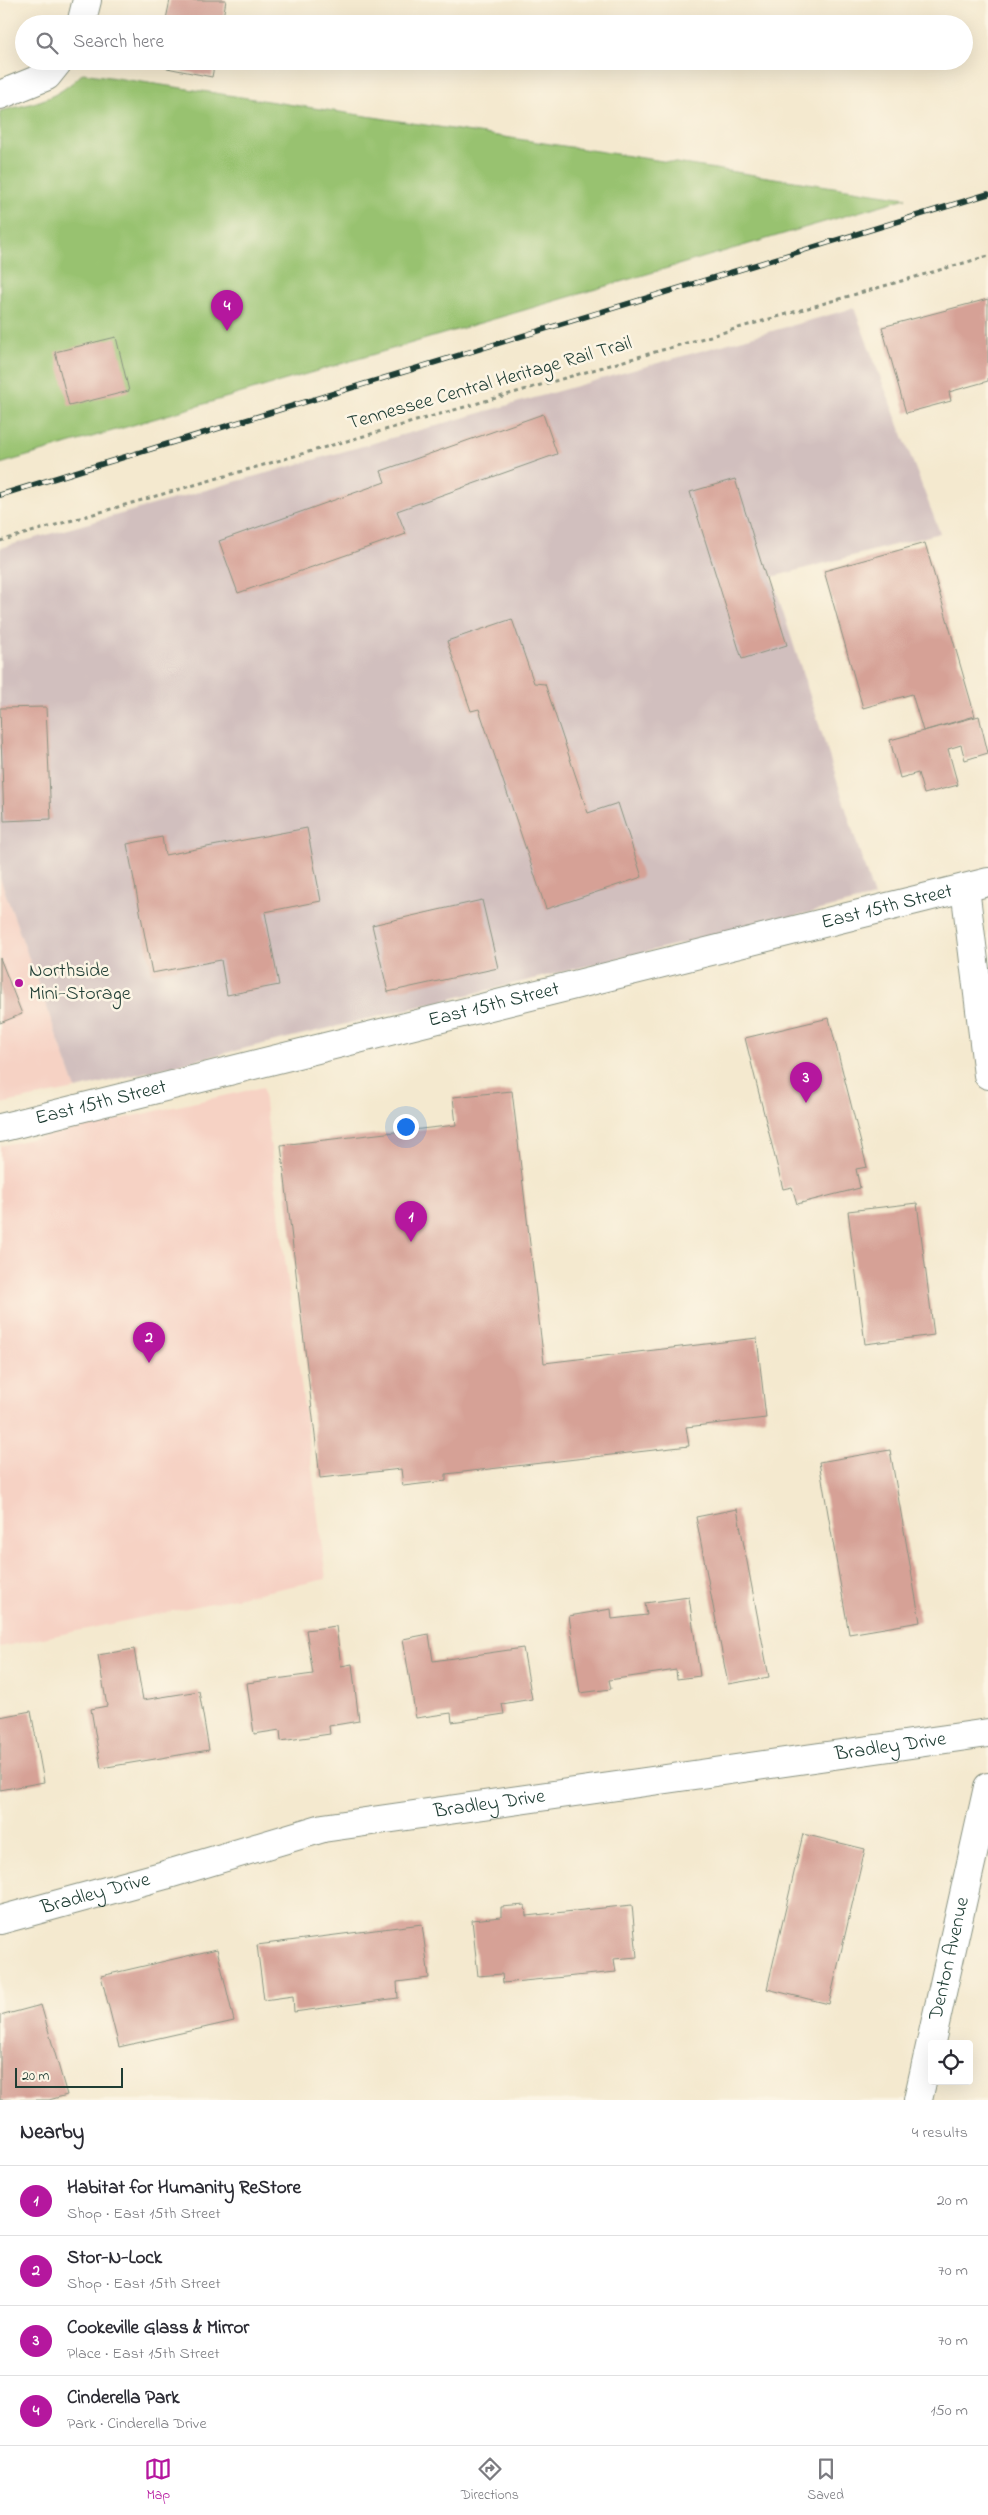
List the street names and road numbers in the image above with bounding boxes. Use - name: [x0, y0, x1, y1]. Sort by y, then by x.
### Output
- street label: Tennessee Central Heritage Rail Trail: [345, 329, 636, 439]
- street label: East 15th Street: [818, 877, 956, 937]
- street label: East 15th Street: [425, 975, 563, 1035]
- street label: East 15th Street: [32, 1073, 170, 1133]
- street label: Bradley Drive: [832, 1725, 948, 1769]
- street label: Bradley Drive: [431, 1782, 547, 1827]
- street label: Bradley Drive: [37, 1865, 153, 1923]
- street label: Denton Avenue: [922, 1894, 977, 2024]

